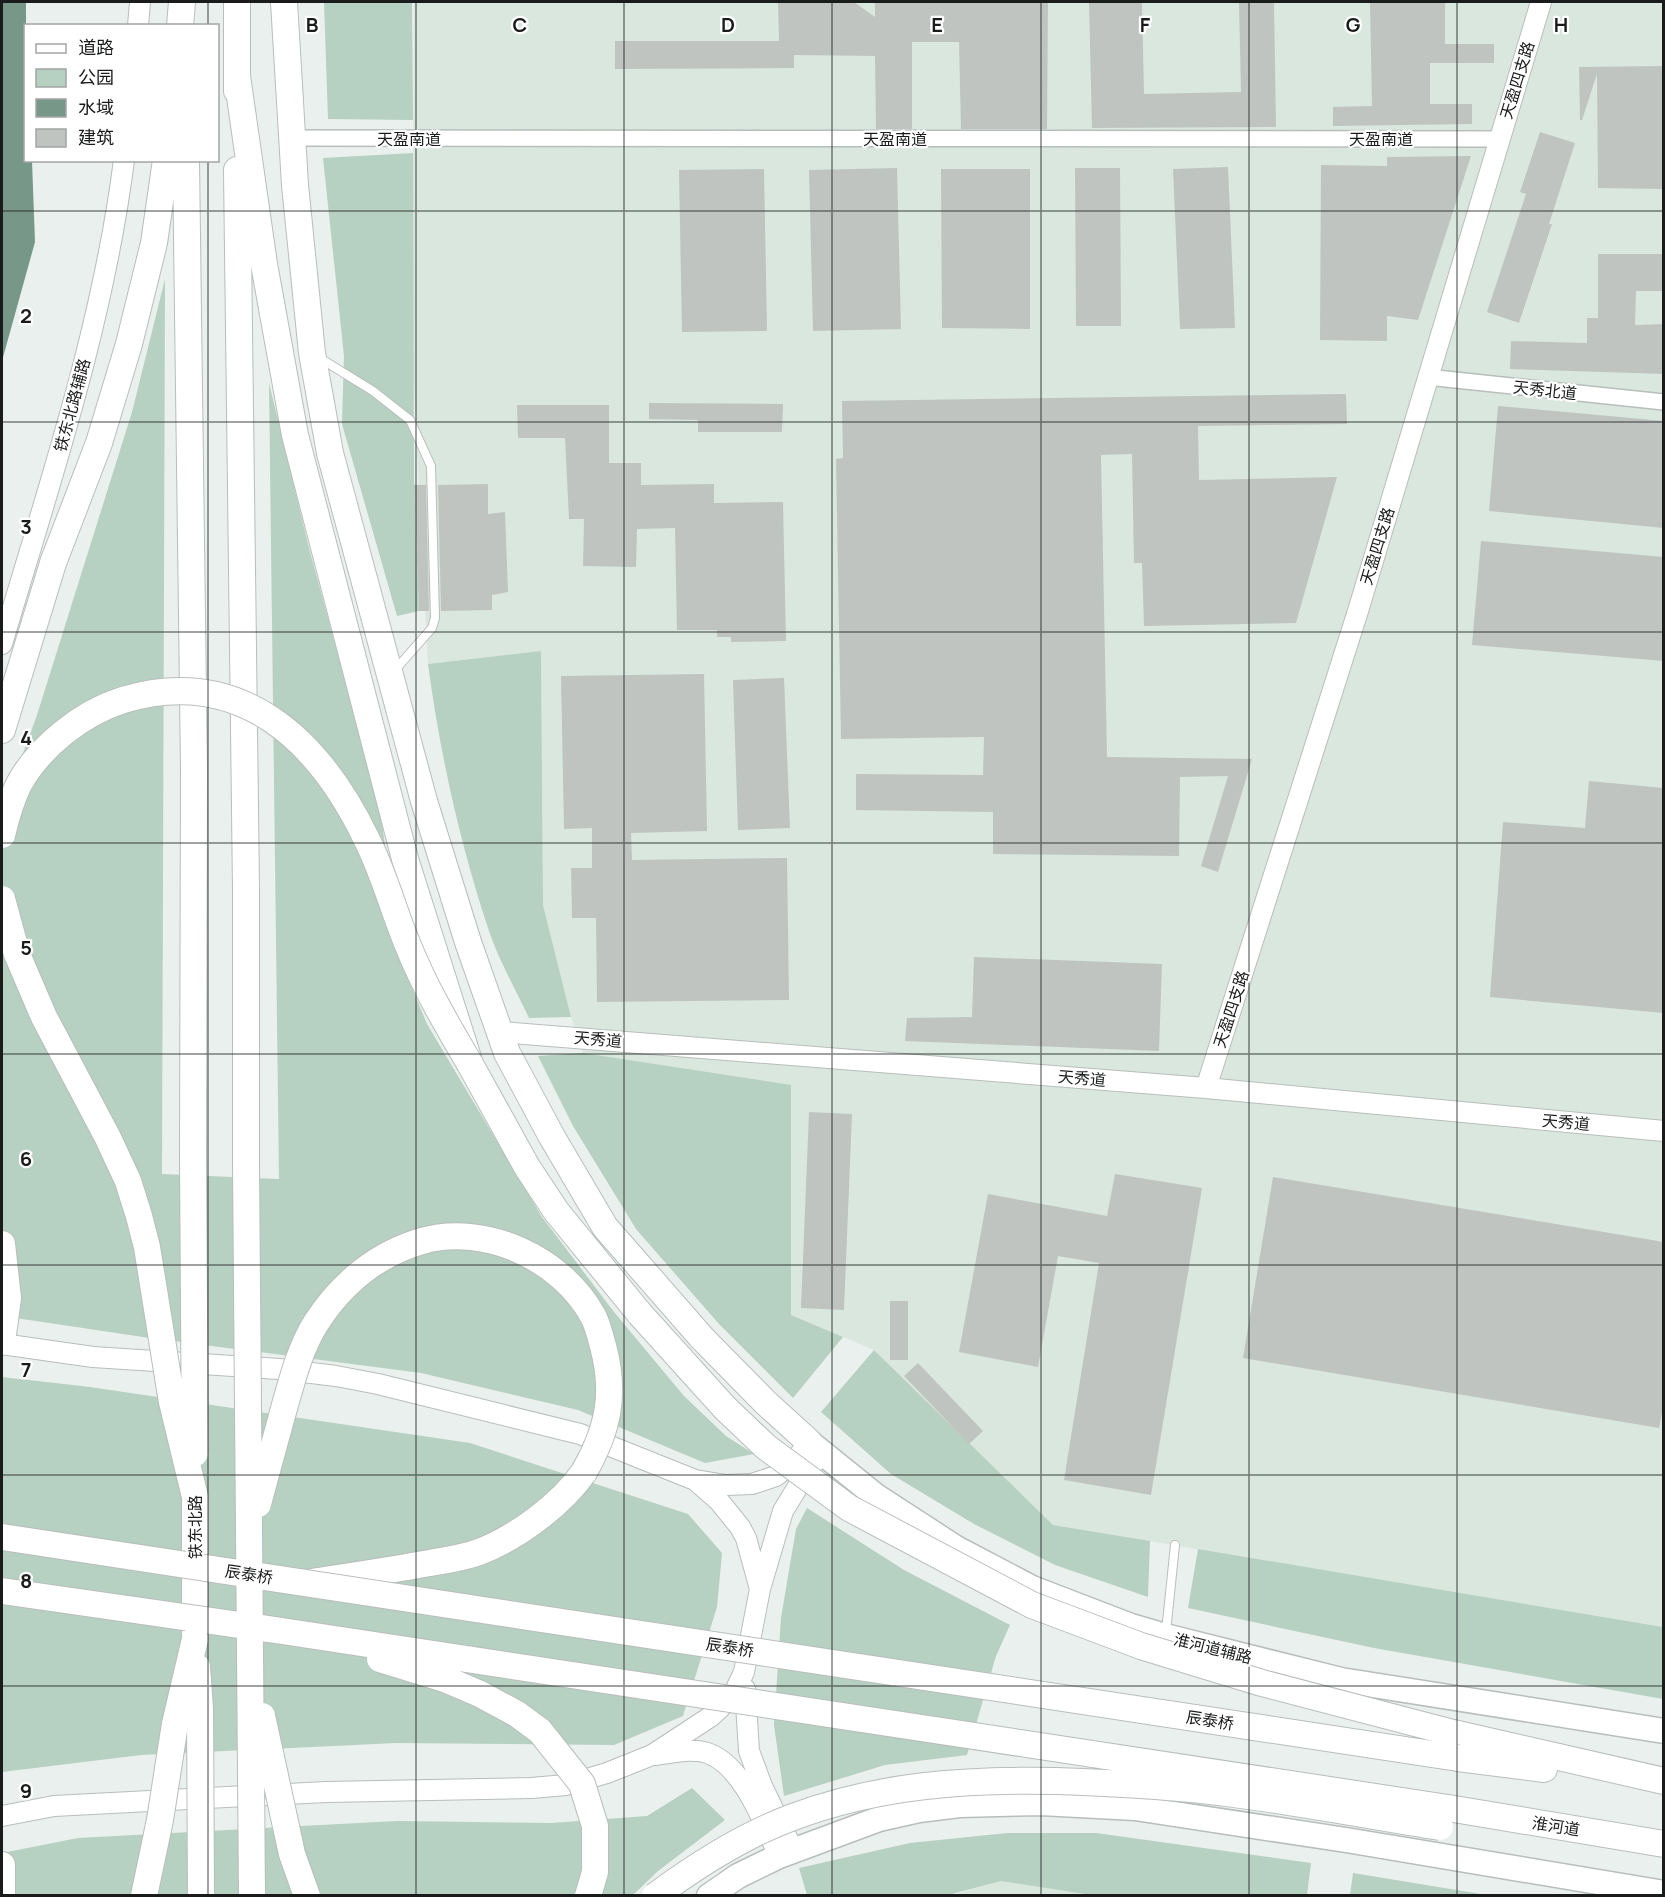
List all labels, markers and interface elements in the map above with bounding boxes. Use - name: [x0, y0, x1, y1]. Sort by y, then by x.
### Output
- text: B: [306, 11, 319, 38]
- text: C: [513, 11, 527, 38]
- text: D: [721, 11, 735, 38]
- text: E: [931, 11, 943, 38]
- text: F: [1140, 11, 1151, 38]
- text: G: [1346, 11, 1361, 38]
- text: H: [1554, 11, 1568, 38]
- legend: [24, 24, 219, 162]
- text: 道路: [78, 35, 114, 59]
- street label: 天盈四支路: [1495, 39, 1539, 121]
- text: 公园: [78, 65, 114, 89]
- text: 水域: [78, 95, 114, 119]
- text: 建筑: [78, 125, 114, 149]
- street label: 天盈南道: [377, 128, 441, 150]
- street label: 天盈南道: [863, 128, 927, 150]
- street label: 天盈南道: [1349, 128, 1413, 150]
- text: 2: [20, 302, 32, 329]
- street label: 铁东北路辅路: [49, 356, 95, 454]
- street label: 天秀北道: [1512, 376, 1578, 404]
- street label: 天盈四支路: [1355, 505, 1399, 587]
- text: 3: [20, 513, 32, 540]
- text: 4: [20, 724, 32, 751]
- text: 5: [20, 934, 32, 961]
- street label: 天盈四支路: [1208, 968, 1254, 1050]
- street label: 天秀道: [573, 1026, 623, 1052]
- street label: 天秀道: [1057, 1065, 1107, 1091]
- street label: 天秀道: [1541, 1109, 1591, 1135]
- text: 6: [20, 1145, 32, 1172]
- text: 7: [21, 1356, 31, 1383]
- street label: 铁东北路: [184, 1495, 206, 1559]
- street label: 辰泰桥: [224, 1559, 274, 1589]
- text: 8: [20, 1567, 32, 1594]
- street label: 淮河道辅路: [1172, 1628, 1254, 1668]
- street label: 辰泰桥: [705, 1632, 755, 1662]
- street label: 辰泰桥: [1185, 1705, 1235, 1735]
- text: 9: [20, 1777, 32, 1804]
- street label: 淮河道: [1531, 1811, 1581, 1841]

